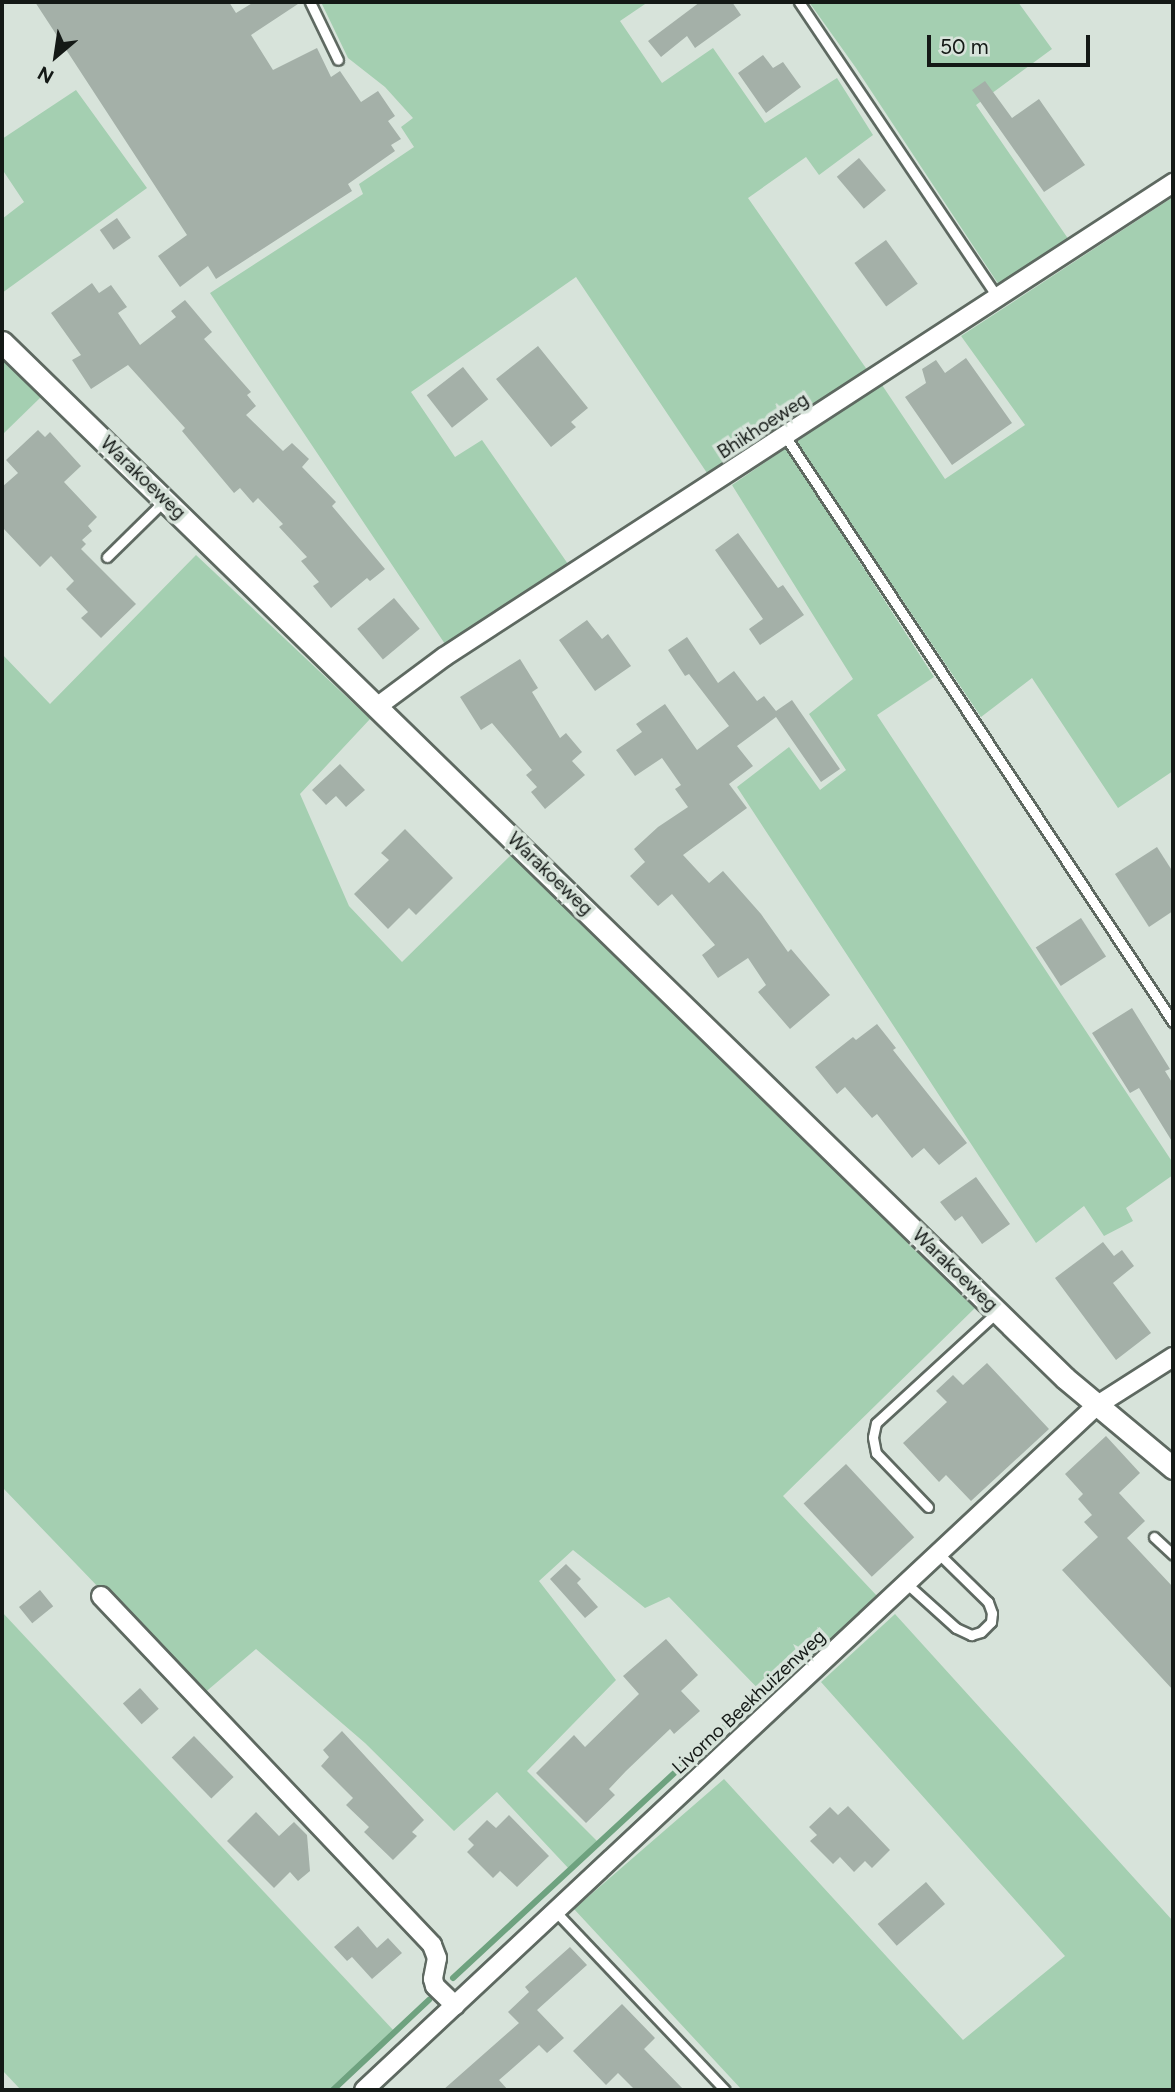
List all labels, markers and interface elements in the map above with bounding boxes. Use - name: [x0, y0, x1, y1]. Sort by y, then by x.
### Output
- north arrow: [21, 21, 91, 91]
- scale bar: [930, 21, 1093, 65]
- text: 50 m: [940, 34, 989, 59]
- text: N: [34, 61, 58, 88]
- street label: Bhikhoeweg: [713, 388, 813, 464]
- street label: Warakoeweg: [96, 432, 190, 524]
- street label: Warakoeweg: [503, 828, 597, 920]
- street label: Warakoeweg: [908, 1224, 1002, 1316]
- street label: Livorno Beekhuizenweg: [668, 1625, 830, 1779]

